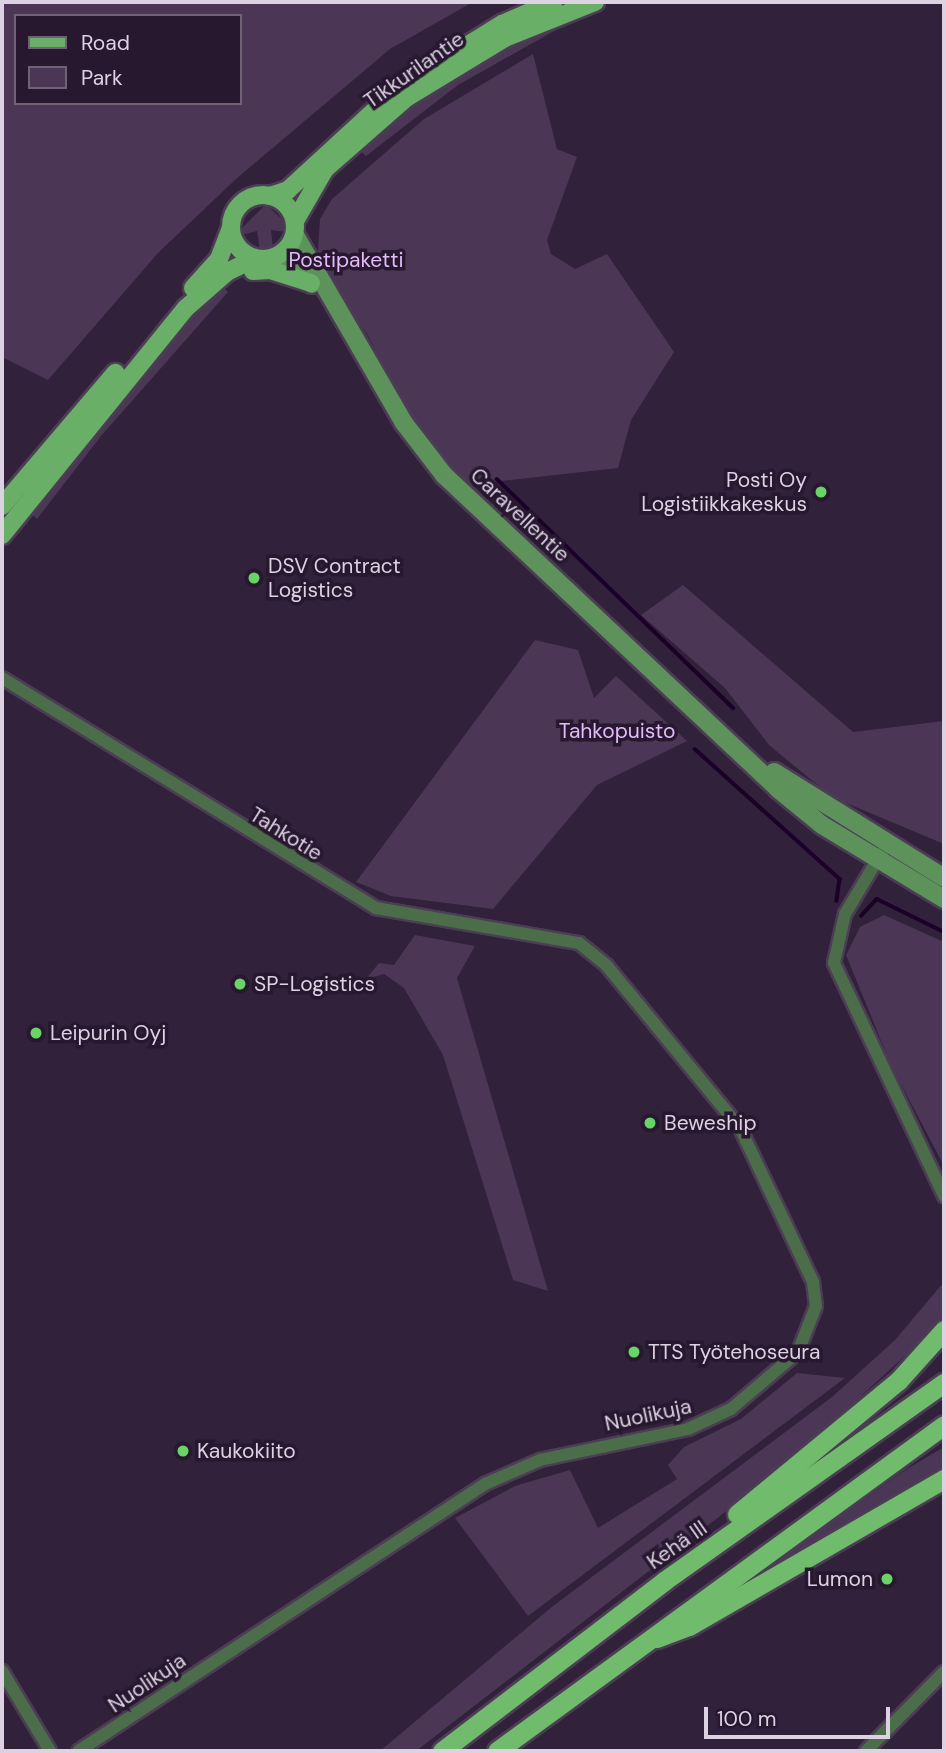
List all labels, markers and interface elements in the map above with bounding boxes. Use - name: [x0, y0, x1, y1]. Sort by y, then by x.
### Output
- legend: [14, 14, 242, 105]
- street label: Tikkurilantie: [359, 26, 469, 114]
- text: Road: [81, 29, 130, 57]
- text: Park: [81, 64, 122, 92]
- park label: Postipaketti: [289, 247, 403, 273]
- street label: Caravellentie: [465, 463, 575, 567]
- place label: Posti Oy Logistiikkakeskus: [641, 467, 807, 517]
- marker: Posti Oy Logistiikkakeskus: [813, 484, 829, 500]
- place label: DSV Contract Logistics: [268, 553, 401, 603]
- marker: DSV Contract Logistics: [246, 570, 262, 586]
- park label: Tahkopuisto: [559, 718, 675, 744]
- street label: Tahkotie: [245, 802, 327, 866]
- place label: SP-Logistics: [254, 971, 375, 997]
- marker: SP-Logistics: [232, 976, 248, 992]
- place label: Leipurin Oyj: [50, 1020, 166, 1046]
- marker: Leipurin Oyj: [28, 1025, 44, 1041]
- place label: Beweship: [664, 1110, 757, 1136]
- marker: Beweship: [642, 1115, 658, 1131]
- place label: TTS Työtehoseura: [648, 1339, 821, 1365]
- marker: TTS Työtehoseura: [626, 1344, 642, 1360]
- street label: Nuolikuja: [602, 1394, 694, 1436]
- place label: Kaukokiito: [197, 1438, 296, 1464]
- marker: Kaukokiito: [175, 1443, 191, 1459]
- street label: Kehä III: [642, 1515, 712, 1575]
- place label: Lumon: [807, 1566, 873, 1592]
- marker: Lumon: [879, 1571, 895, 1587]
- street label: Nuolikuja: [104, 1648, 190, 1718]
- scale bar: [708, 1694, 894, 1738]
- text: 100 m: [717, 1705, 777, 1733]

